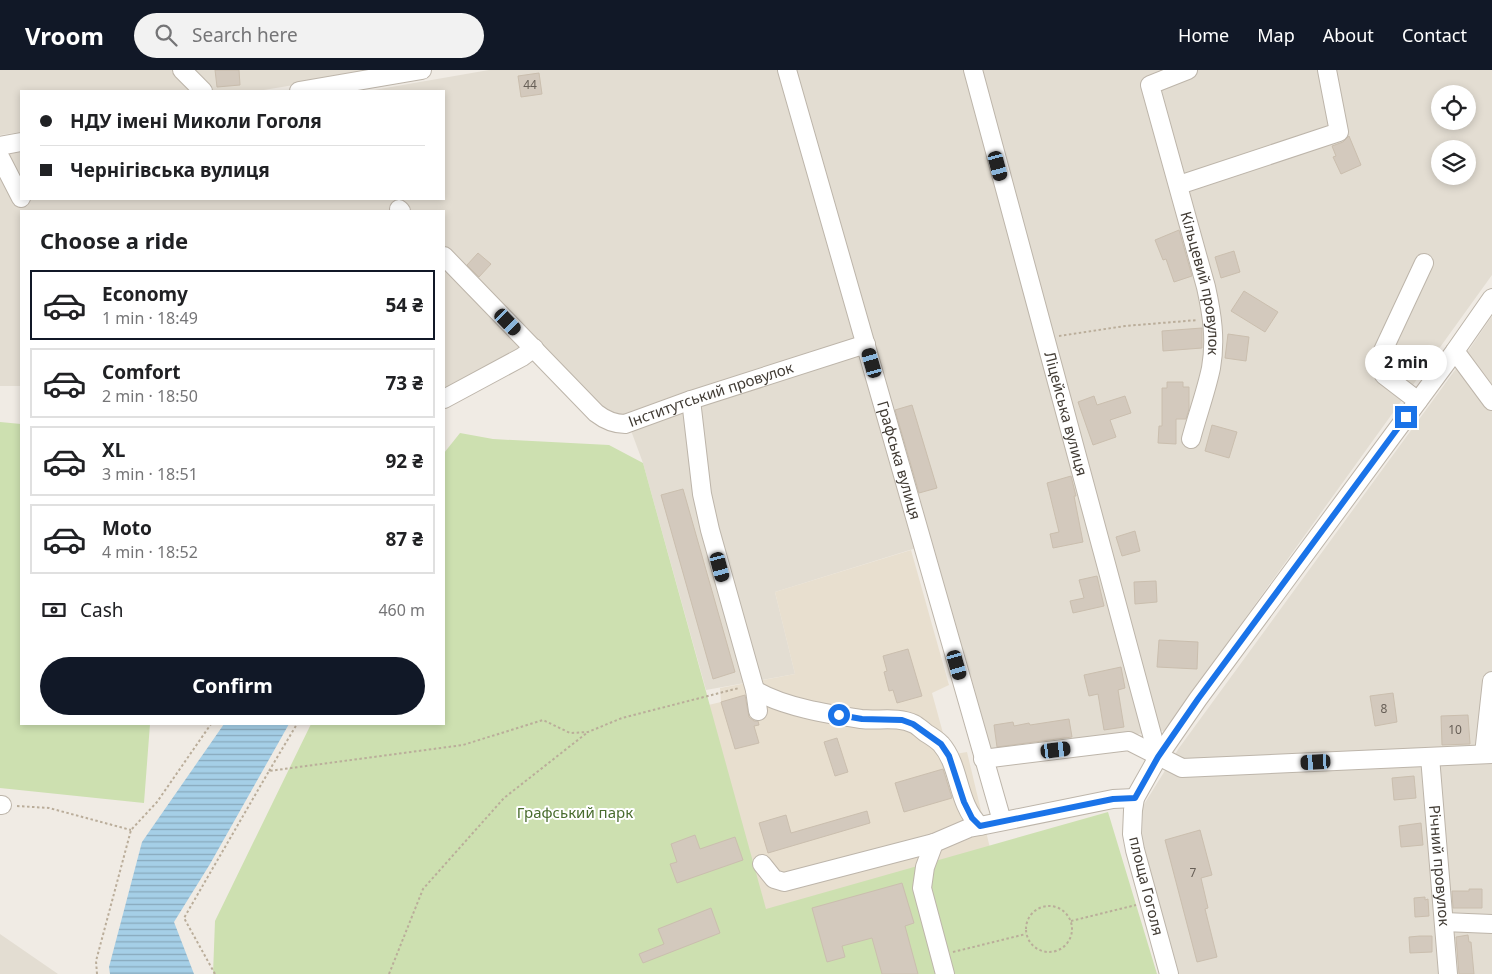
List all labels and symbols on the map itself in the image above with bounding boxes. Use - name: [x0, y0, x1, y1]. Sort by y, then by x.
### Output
- house number: 44: [523, 76, 537, 93]
- car: [986, 150, 1009, 182]
- street label: Кільцевий провулок: [1177, 209, 1224, 356]
- car: [492, 306, 523, 338]
- callout: 2 min: [1365, 344, 1447, 380]
- car: [860, 347, 883, 379]
- street label: Ліцейська вулиця: [1040, 349, 1093, 478]
- street label: Інститутський провулок: [625, 357, 796, 431]
- street label: Графська вулиця: [873, 398, 926, 522]
- route end: [1395, 406, 1417, 428]
- car: [708, 551, 731, 583]
- car: [945, 649, 968, 681]
- house number: 8: [1381, 700, 1388, 717]
- route start: [828, 704, 850, 726]
- house number: 10: [1448, 721, 1462, 738]
- car: [1040, 741, 1071, 759]
- car: [1300, 754, 1331, 770]
- park label: Графський парк: [517, 802, 633, 822]
- street label: Річний провулок: [1425, 804, 1455, 927]
- street label: площа Гоголя: [1125, 834, 1169, 937]
- house number: 7: [1190, 864, 1197, 881]

